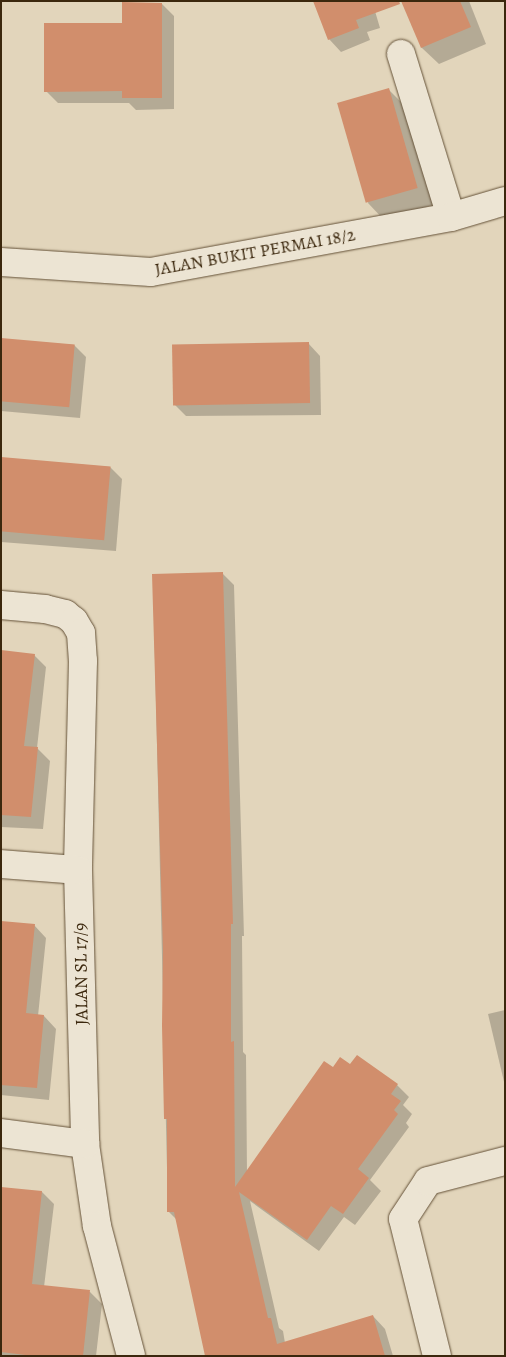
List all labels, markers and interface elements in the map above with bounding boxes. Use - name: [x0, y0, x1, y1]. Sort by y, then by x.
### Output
- street label: JALAN BUKIT PERMAI 18/2: [153, 224, 357, 280]
- street label: JALAN SL 17/9: [69, 922, 93, 1026]

